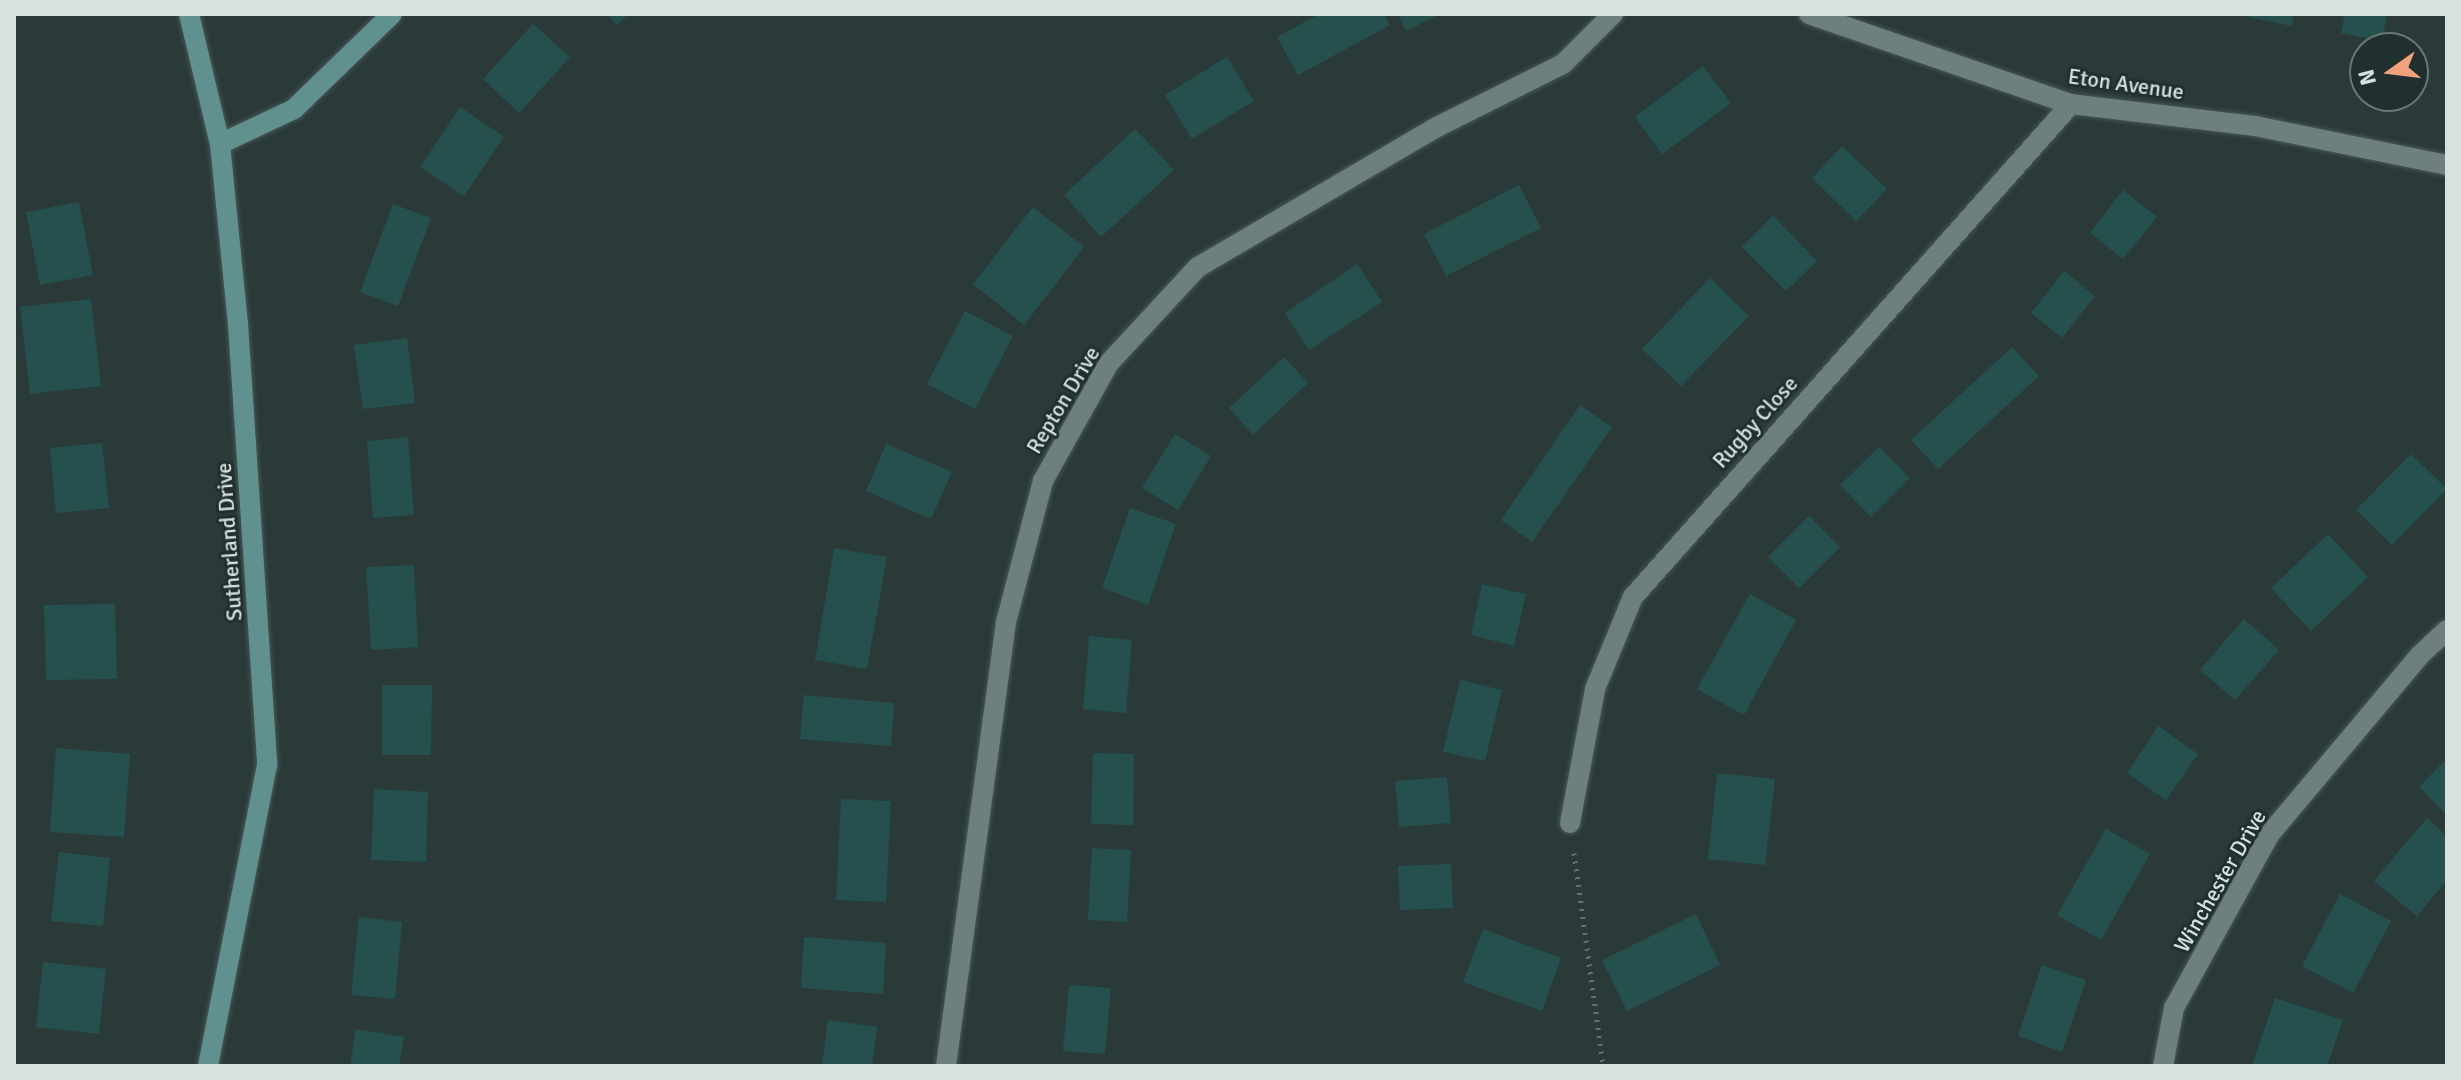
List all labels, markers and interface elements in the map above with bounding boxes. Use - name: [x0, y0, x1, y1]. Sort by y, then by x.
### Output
- north arrow: [2349, 32, 2429, 112]
- street label: Eton Avenue: [2066, 63, 2186, 105]
- text: N: [2352, 67, 2382, 88]
- street label: Repton Drive: [1021, 342, 1105, 458]
- street label: Rugby Close: [1707, 371, 1803, 473]
- street label: Sutherland Drive: [210, 462, 248, 622]
- street label: Winchester Drive: [2168, 805, 2272, 957]

